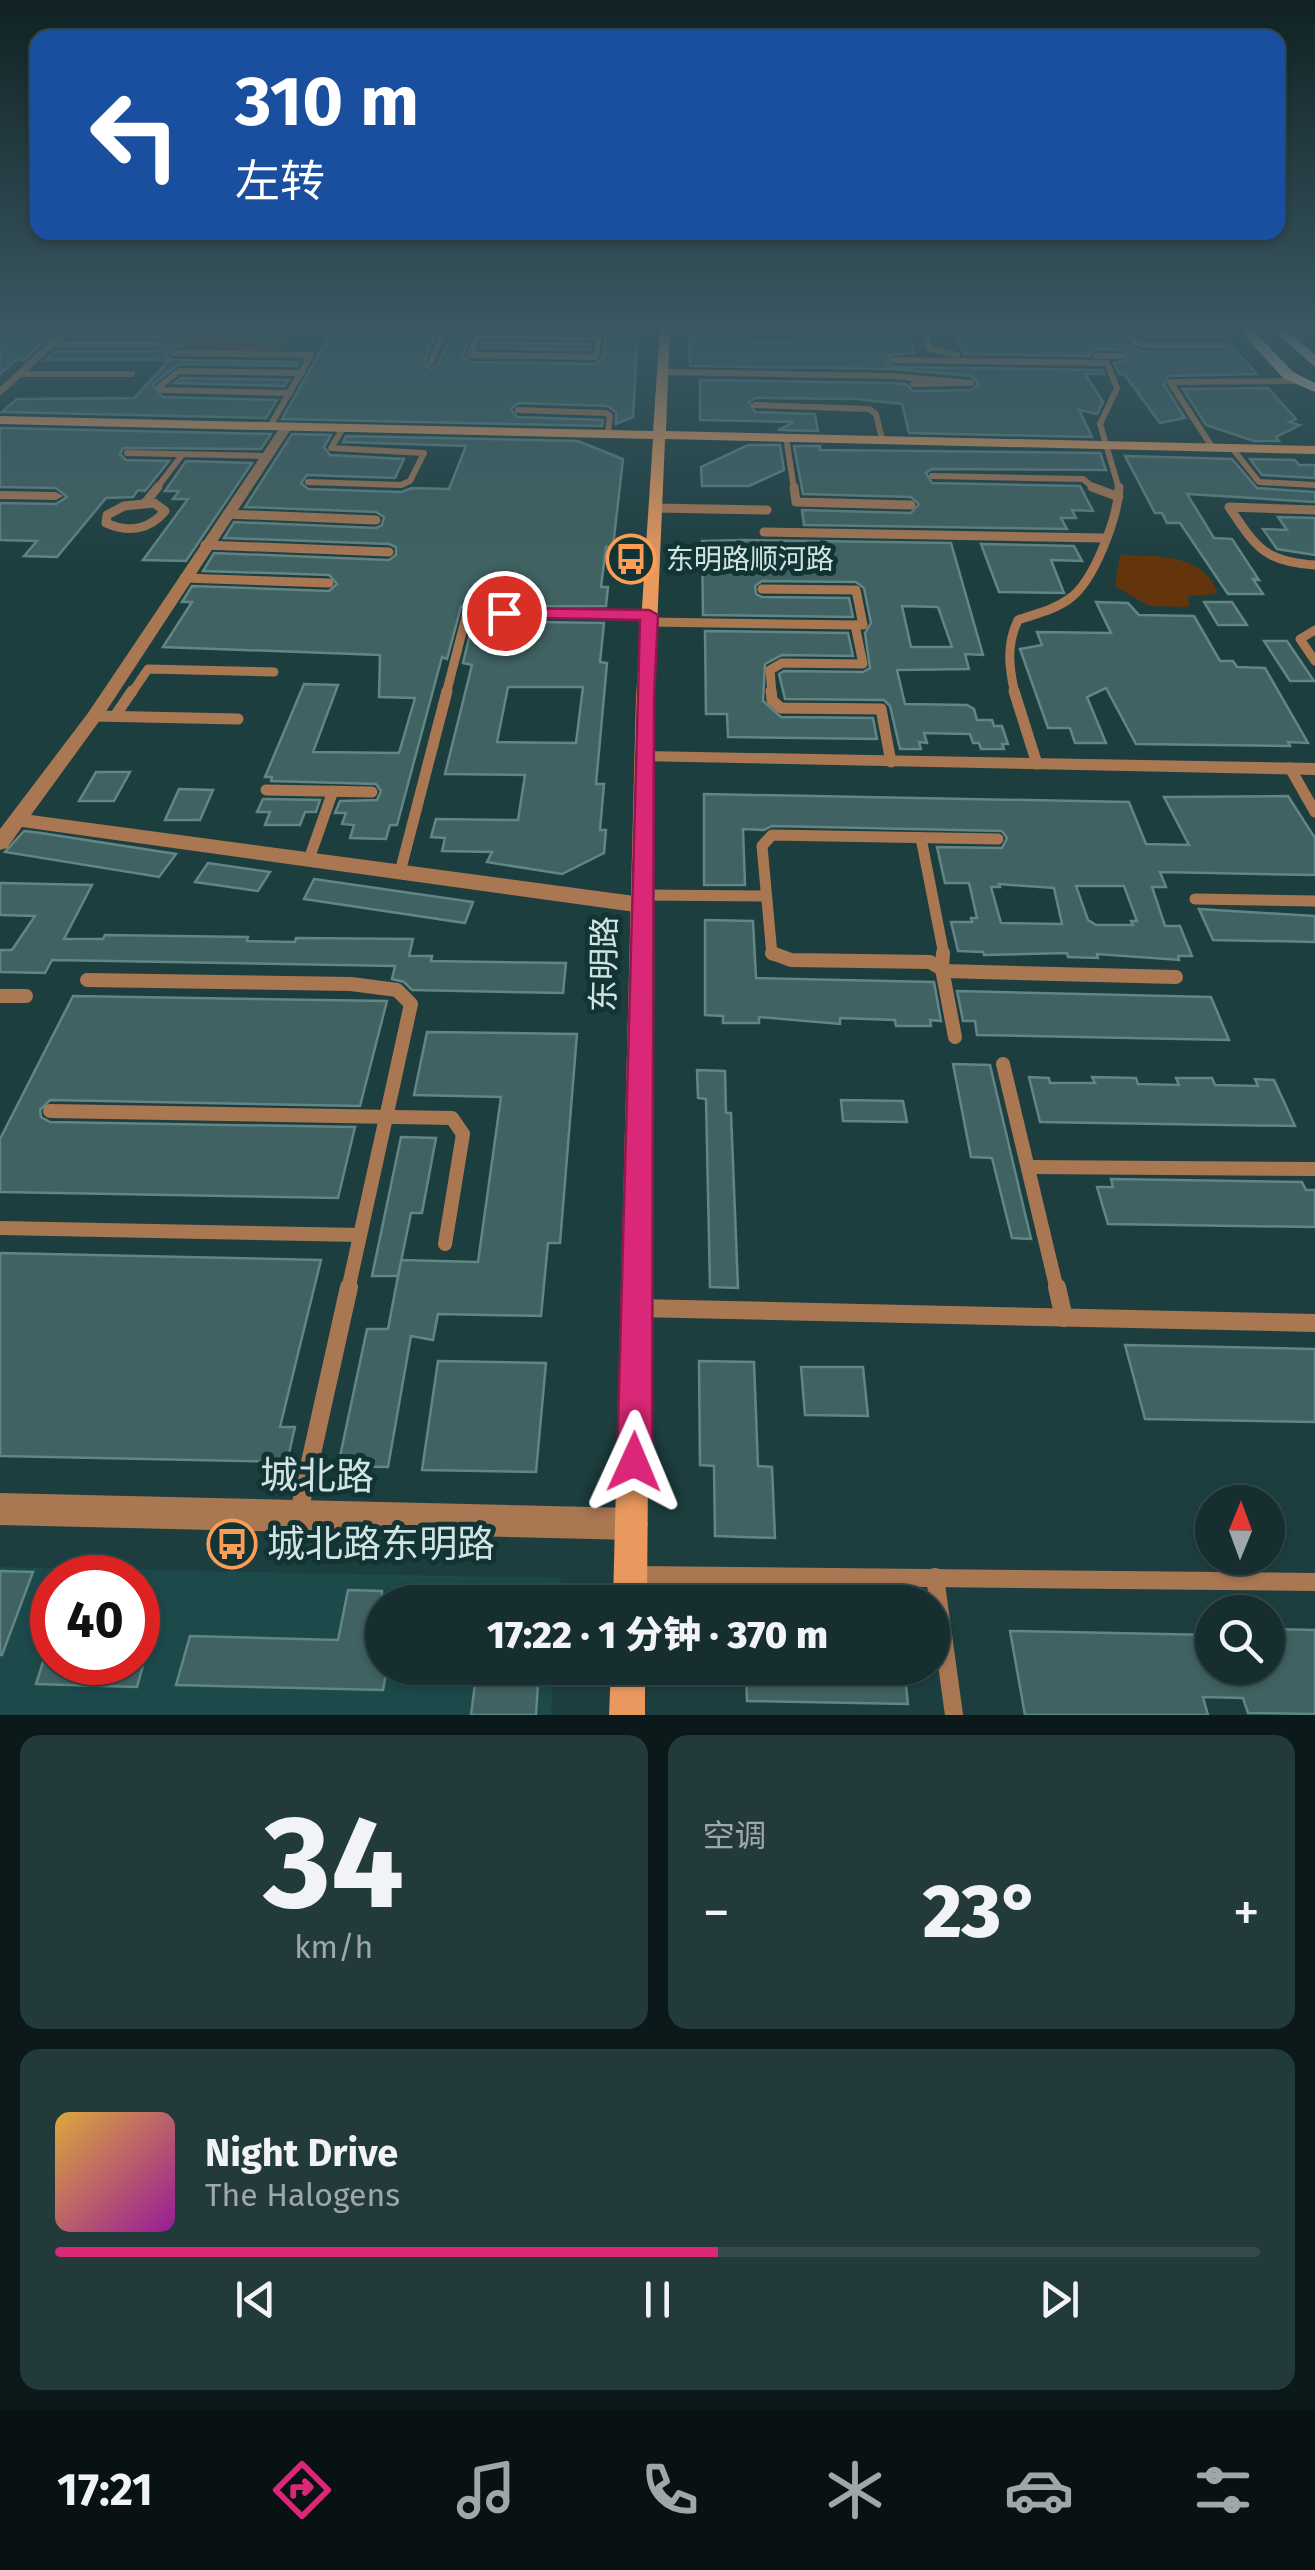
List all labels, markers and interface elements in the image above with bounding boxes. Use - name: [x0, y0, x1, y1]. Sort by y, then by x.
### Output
- text: 310 m: [235, 60, 419, 144]
- icon: left: [70, 70, 200, 200]
- text: 左转: [235, 155, 325, 209]
- bus stop icon: 东明路顺河路: [605, 533, 657, 585]
- place label: 东明路顺河路: [666, 543, 834, 576]
- pin: [462, 571, 547, 656]
- icon: arrive: [477, 586, 532, 641]
- street label: 东明路: [584, 916, 624, 1012]
- position arrow: [582, 1410, 686, 1514]
- street label: 城北路: [260, 1452, 374, 1500]
- north arrow: [1195, 1485, 1285, 1575]
- map controls: [1195, 1485, 1285, 1685]
- bus stop icon: 城北路东明路: [206, 1518, 258, 1570]
- place label: 城北路东明路: [267, 1521, 495, 1567]
- speed limit sign: 40: [30, 1555, 160, 1685]
- button: search: [1195, 1595, 1285, 1685]
- text: 17:22 · 1 分钟 · 370 m: [487, 1612, 828, 1658]
- text: 34: [263, 1785, 404, 1941]
- text: 空调: [703, 1817, 767, 1855]
- text: 23°: [923, 1867, 1040, 1957]
- text: −: [703, 1880, 730, 1946]
- text: +: [1233, 1880, 1260, 1946]
- text: km/h: [294, 1928, 373, 1966]
- text: Night Drive: [205, 2130, 398, 2176]
- text: The Halogens: [205, 2176, 400, 2214]
- icon: previous: [228, 2272, 283, 2327]
- icon: pause: [630, 2272, 685, 2327]
- icon: next: [1032, 2272, 1087, 2327]
- icon: directions: [267, 2455, 337, 2525]
- icon: music: [451, 2455, 521, 2525]
- icon: phone: [635, 2455, 705, 2525]
- icon: climate: [820, 2455, 890, 2525]
- icon: car: [1004, 2455, 1074, 2525]
- icon: filters: [1188, 2455, 1258, 2525]
- text: 17:21: [57, 2463, 153, 2517]

